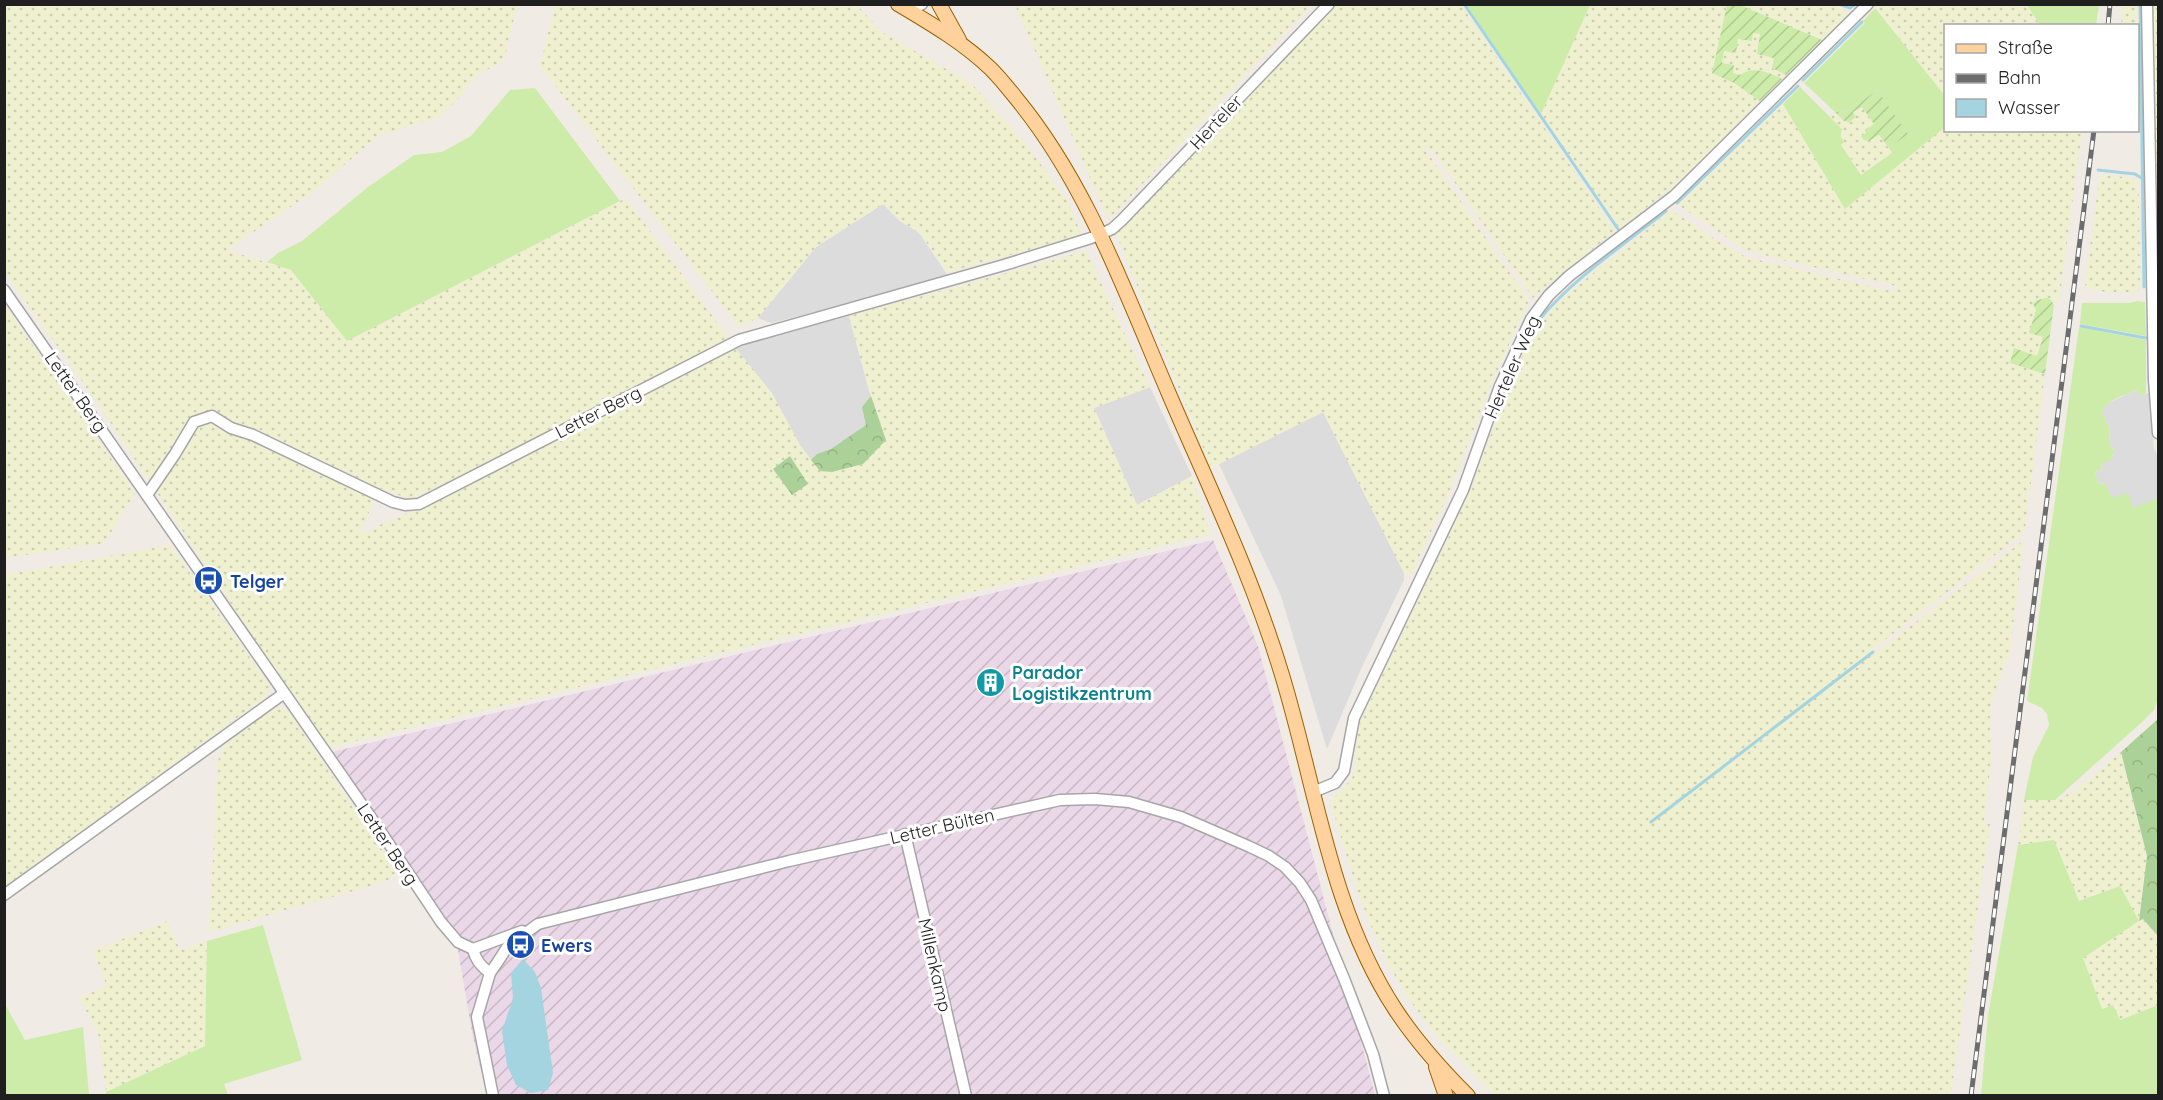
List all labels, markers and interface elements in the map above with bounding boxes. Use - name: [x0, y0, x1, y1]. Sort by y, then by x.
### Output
- legend: [1944, 24, 2139, 132]
- text: Straße: [1998, 36, 2053, 59]
- text: Bahn: [1998, 66, 2041, 89]
- street label: Herteler: [1185, 89, 1247, 154]
- text: Wasser: [1998, 96, 2060, 119]
- street label: Herteler Weg: [1479, 312, 1545, 422]
- street label: Letter Berg: [40, 347, 112, 437]
- street label: Letter Berg: [551, 380, 645, 444]
- bus stop icon: Telger: [193, 565, 225, 597]
- place label: Telger: [230, 570, 284, 593]
- place label: Parador Logistikzentrum: [1012, 661, 1152, 705]
- building icon: Parador Logistikzentrum: [975, 666, 1007, 698]
- street label: Letter Berg: [352, 799, 424, 889]
- street label: Letter Bülten: [888, 803, 996, 849]
- street label: Millenkamp: [913, 916, 957, 1014]
- bus stop icon: Ewers: [504, 929, 536, 961]
- place label: Ewers: [541, 934, 593, 957]

